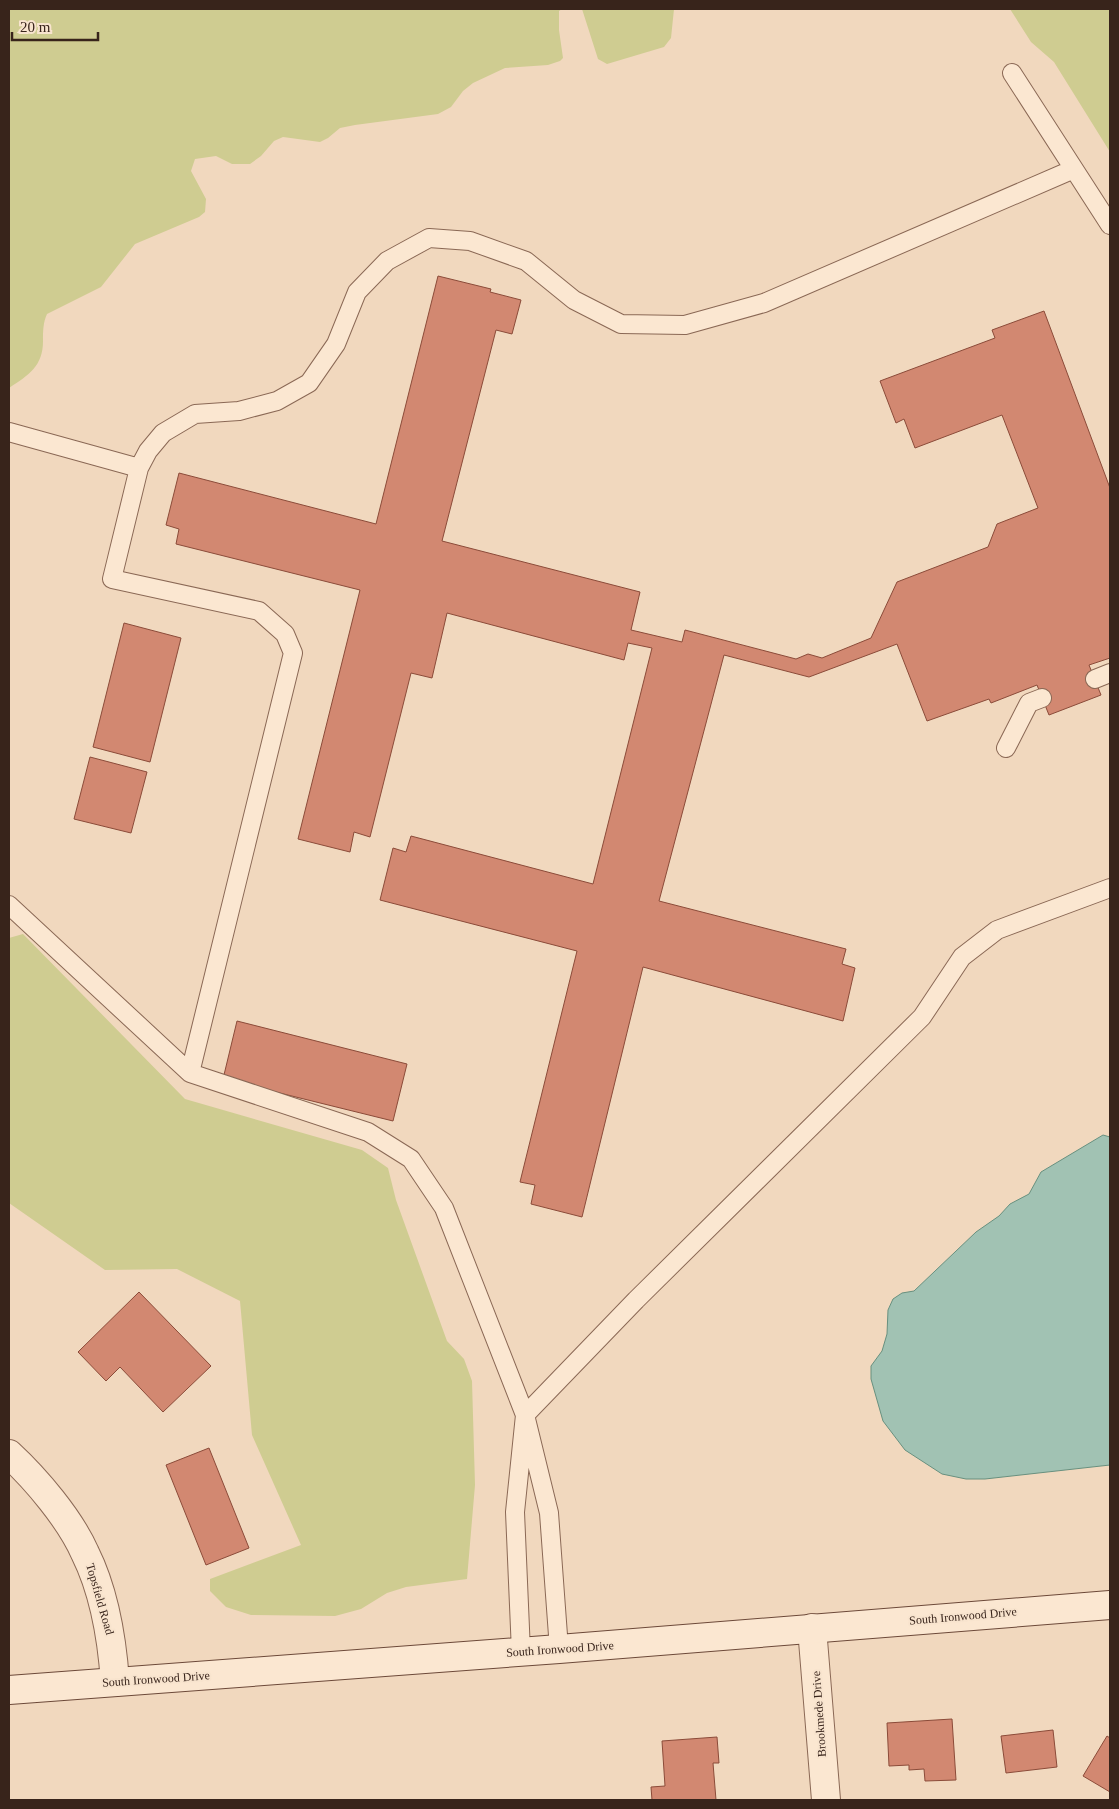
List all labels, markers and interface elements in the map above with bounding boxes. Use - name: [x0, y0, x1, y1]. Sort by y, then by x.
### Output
- scale bar: [12, 10, 99, 42]
- text: 20 m: [20, 19, 51, 35]
- street label: Topsfield Road: [83, 1562, 117, 1636]
- street label: South Ironwood Drive: [909, 1604, 1017, 1628]
- street label: South Ironwood Drive: [506, 1638, 614, 1660]
- street label: South Ironwood Drive: [102, 1668, 210, 1690]
- street label: Brookmede Drive: [809, 1670, 829, 1758]

